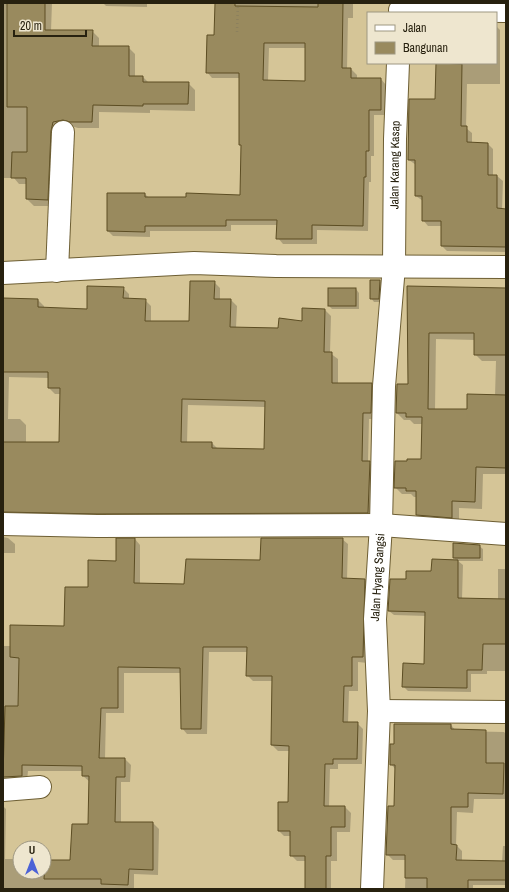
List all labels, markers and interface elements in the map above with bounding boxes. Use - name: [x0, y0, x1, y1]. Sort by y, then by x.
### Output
- scale bar: [14, 12, 86, 38]
- legend: [367, 12, 497, 64]
- text: 20 m: [20, 18, 42, 34]
- text: Jalan: [403, 20, 427, 36]
- text: Bangunan: [403, 40, 448, 56]
- street label: Jalan Karang Kasap: [386, 120, 404, 209]
- street label: Jalan Hyang Sangsi: [367, 533, 388, 622]
- north arrow: [12, 840, 52, 880]
- text: U: [29, 843, 35, 857]

